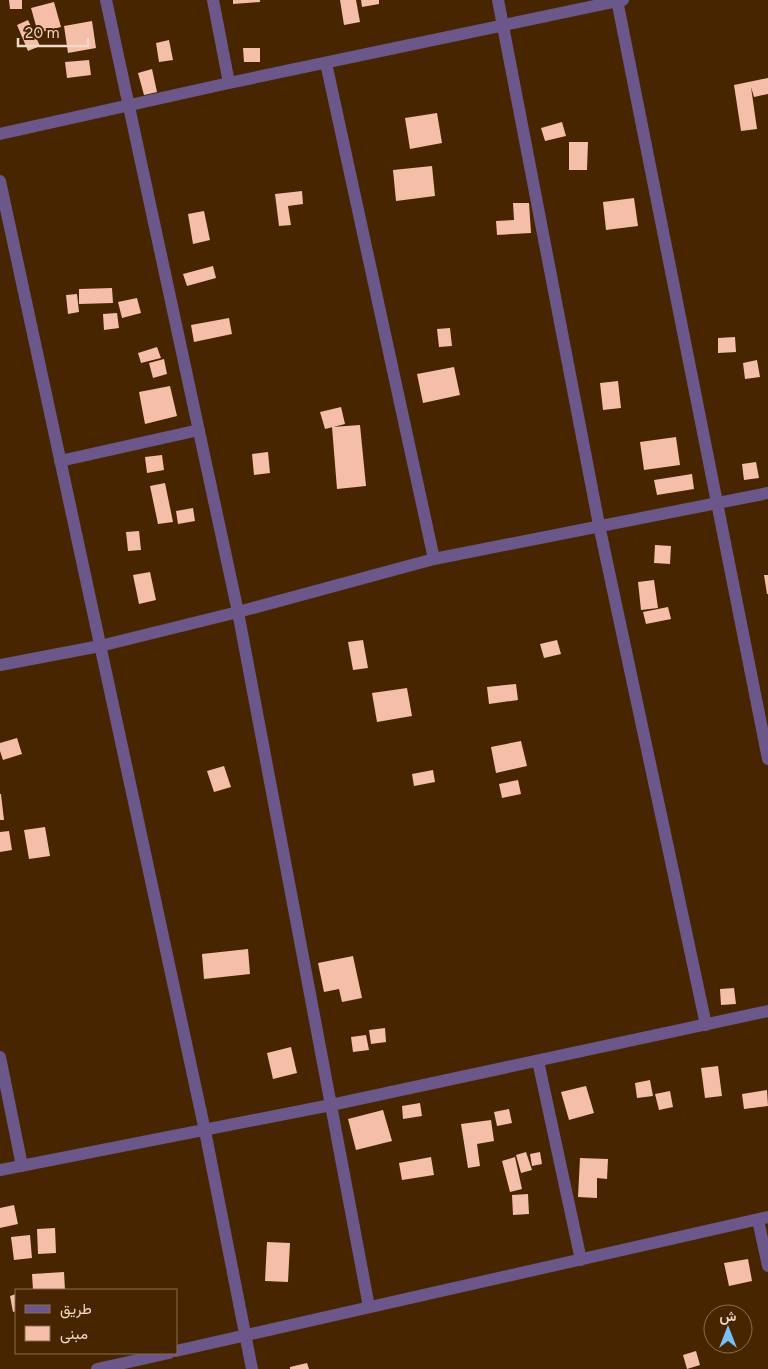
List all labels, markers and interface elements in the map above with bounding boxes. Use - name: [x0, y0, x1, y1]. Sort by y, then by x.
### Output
- scale bar: [18, 15, 88, 47]
- text: 20 m: [25, 24, 59, 42]
- legend: [15, 1289, 178, 1354]
- text: طريق: [60, 1300, 92, 1319]
- north arrow: [703, 1304, 753, 1354]
- text: ش: [720, 1308, 737, 1325]
- text: مبنى: [60, 1325, 88, 1344]

